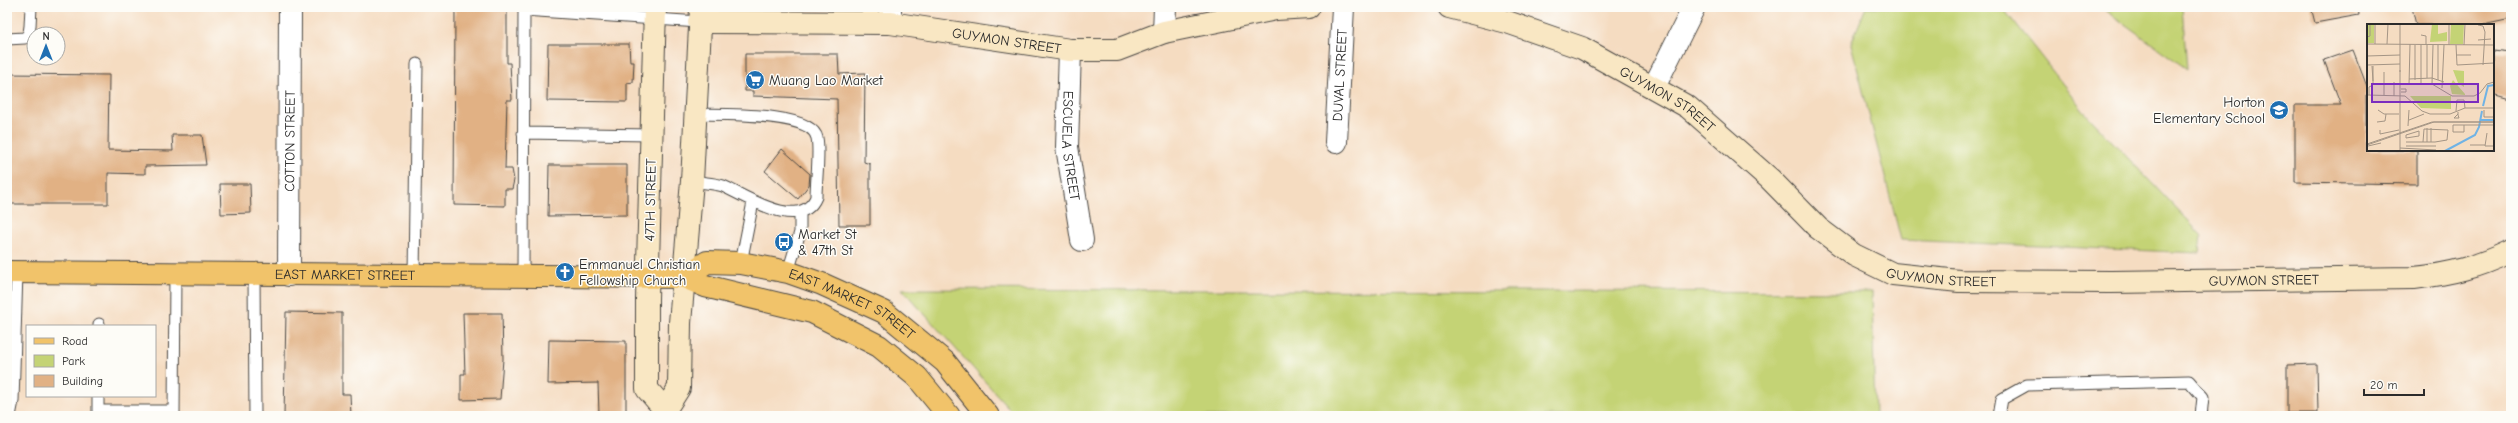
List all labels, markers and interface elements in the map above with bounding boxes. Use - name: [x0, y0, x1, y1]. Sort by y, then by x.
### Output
- street label: GUYMON STREET: [951, 24, 1063, 58]
- inset map: [2367, 24, 2494, 151]
- north arrow: [26, 26, 66, 66]
- street label: DUVAL STREET: [1329, 28, 1351, 122]
- text: N: [42, 30, 50, 43]
- street label: GUYMON STREET: [1617, 63, 1719, 136]
- supermarket icon: Muang Lao Market: [744, 69, 766, 91]
- place label: Muang Lao Market: [769, 72, 884, 89]
- street label: COTTON STREET: [281, 89, 299, 192]
- street label: ESCUELA STREET: [1058, 91, 1084, 203]
- place label: Horton Elementary School: [2153, 94, 2265, 127]
- school or university icon: Horton Elementary School: [2268, 99, 2290, 121]
- street label: 47TH STREET: [641, 158, 660, 242]
- place label: Market St & 47th St: [798, 226, 857, 259]
- bus stop icon: Market St & 47th St: [773, 231, 795, 253]
- place label: Emmanuel Christian Fellowship Church: [579, 256, 700, 289]
- church icon: Emmanuel Christian Fellowship Church: [554, 261, 576, 283]
- street label: GUYMON STREET: [1883, 264, 1997, 290]
- street label: EAST MARKET STREET: [786, 265, 919, 343]
- street label: EAST MARKET STREET: [275, 266, 416, 284]
- street label: GUYMON STREET: [2209, 271, 2320, 290]
- legend: [26, 325, 156, 397]
- text: Road: [62, 334, 88, 348]
- text: Park: [62, 354, 85, 368]
- scale bar: [2364, 371, 2424, 397]
- text: Building: [62, 374, 103, 388]
- text: 20 m: [2370, 378, 2398, 392]

